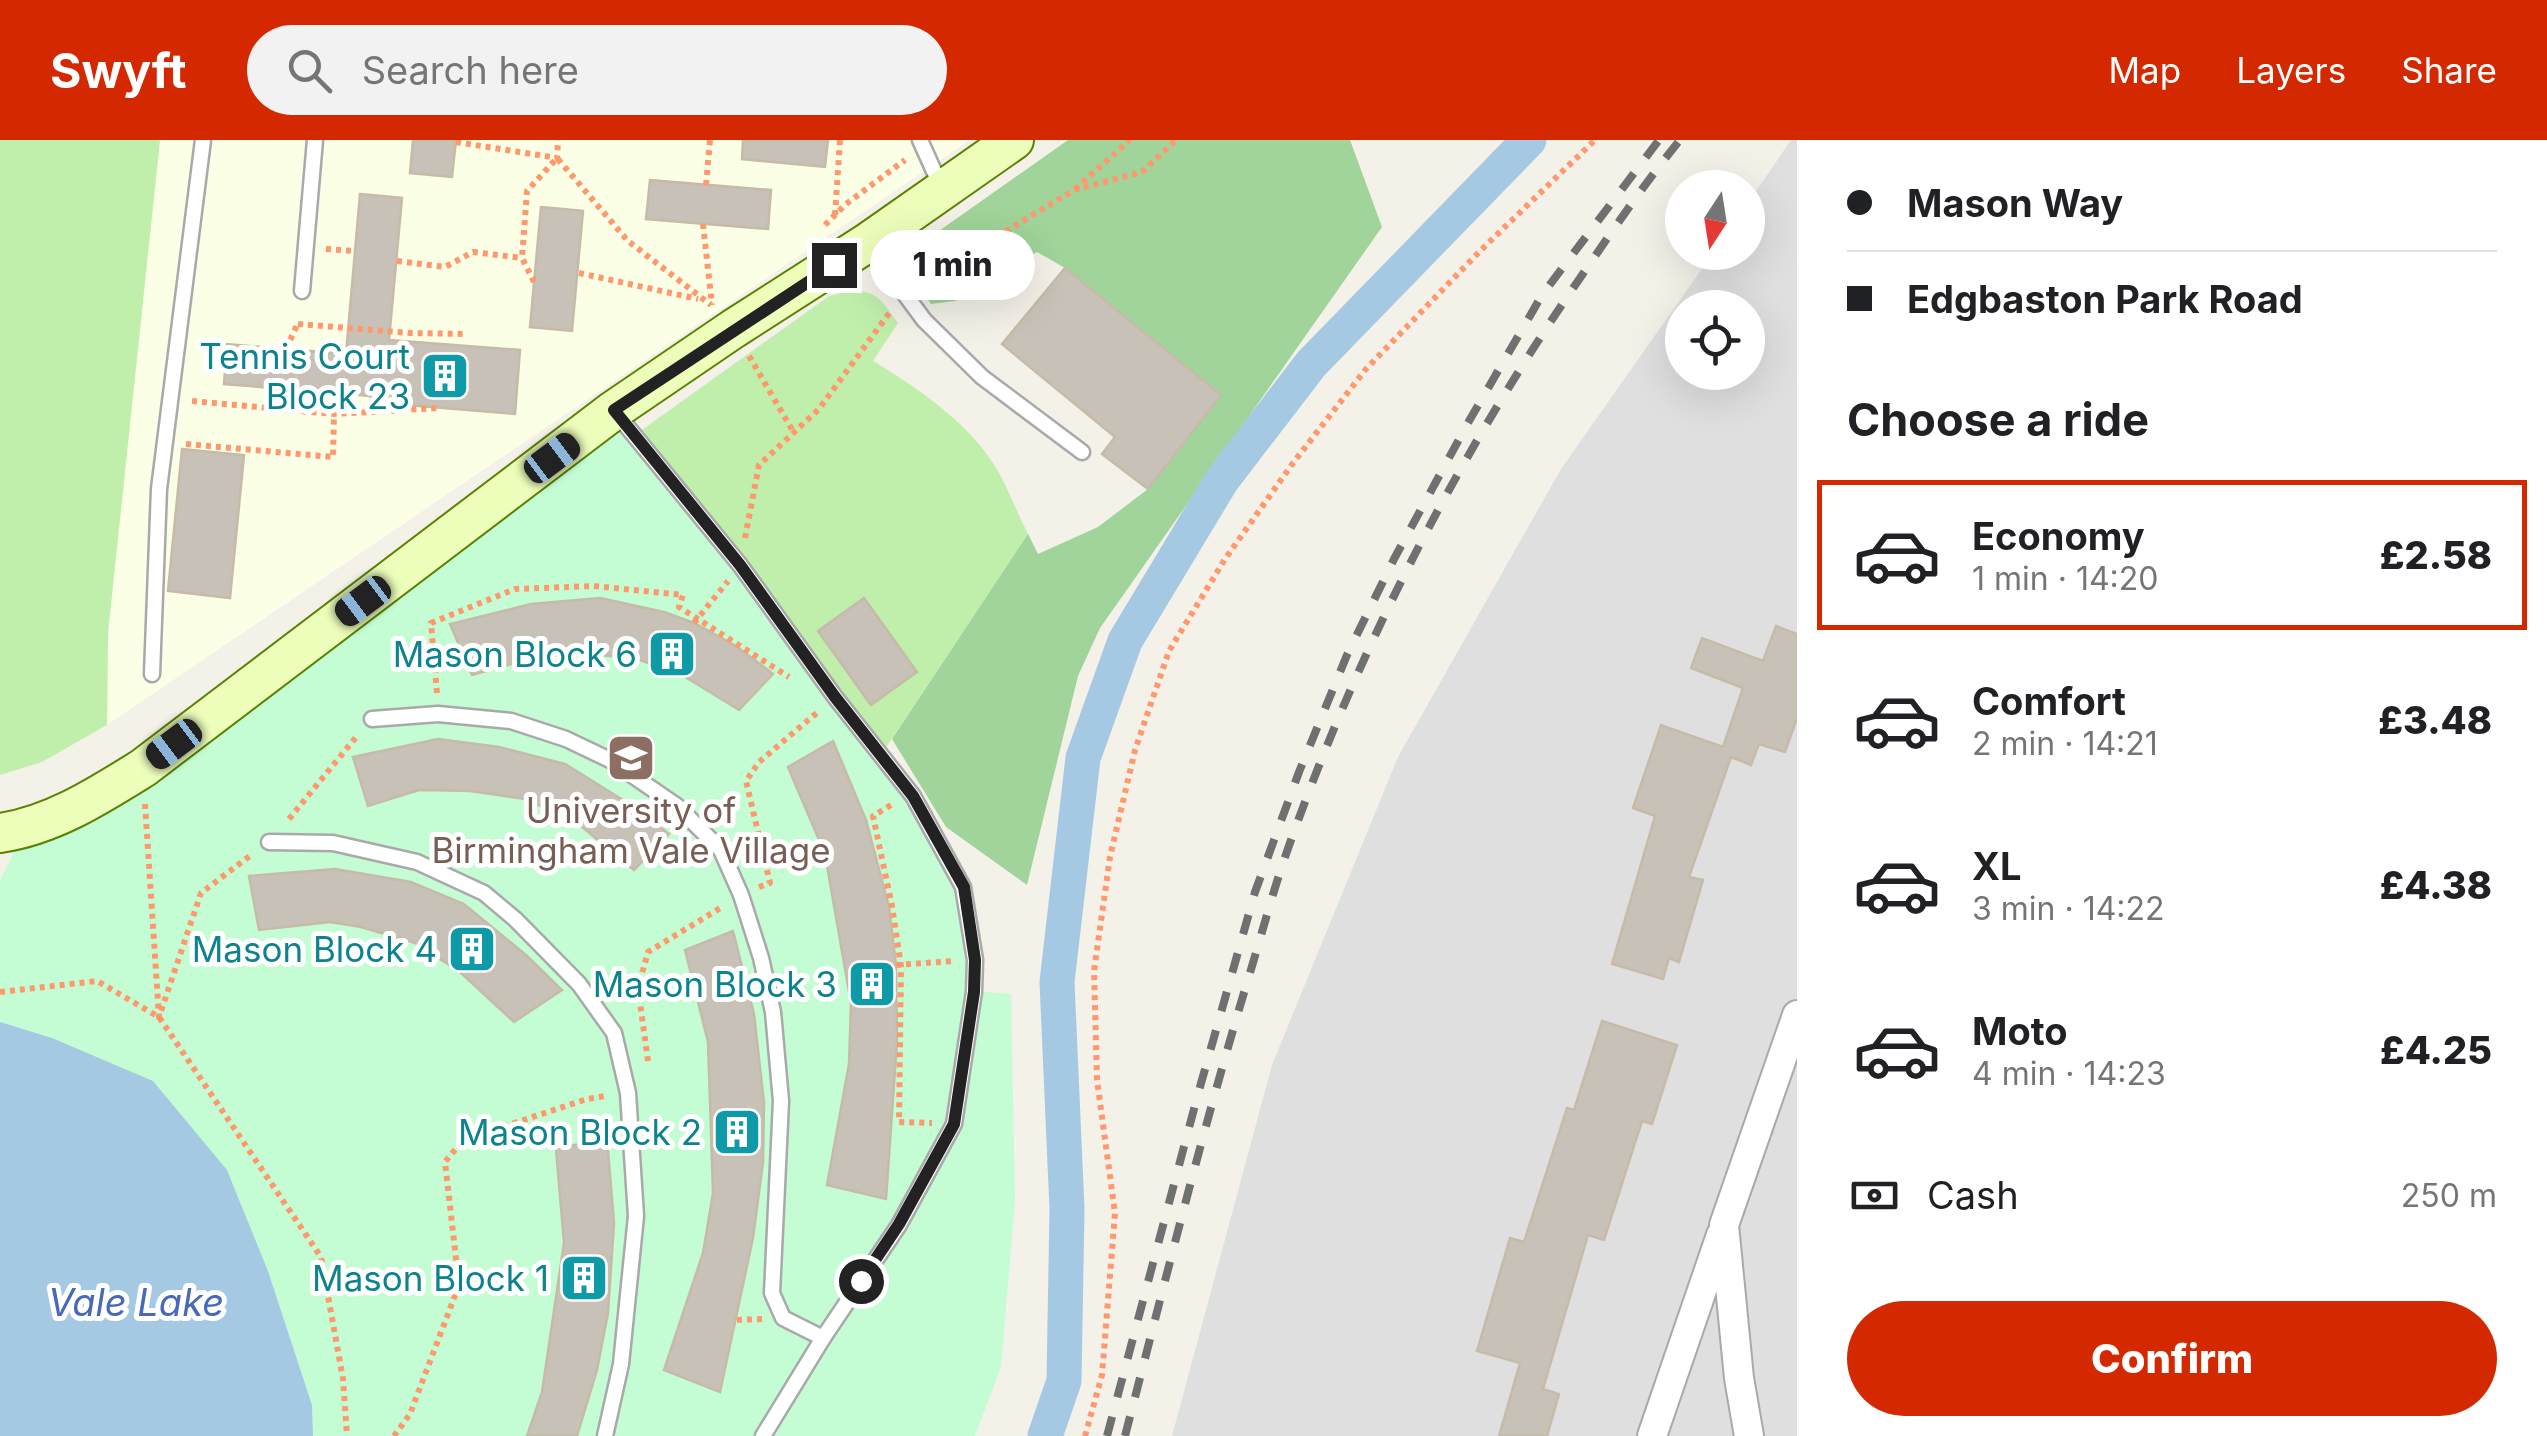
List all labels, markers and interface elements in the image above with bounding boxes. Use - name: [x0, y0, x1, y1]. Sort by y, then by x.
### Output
- search box: [247, 25, 947, 115]
- text: Swyft: [50, 41, 187, 100]
- icon: search: [282, 43, 337, 98]
- text: Search here: [362, 47, 579, 93]
- text: Map: [2109, 49, 2181, 91]
- text: Layers: [2236, 49, 2346, 91]
- text: Share: [2401, 49, 2497, 91]
- north arrow: [1665, 170, 1765, 270]
- map controls: [1665, 170, 1765, 390]
- text: Mason Way: [1907, 180, 2123, 226]
- callout: 1 min: [869, 230, 1034, 300]
- route end: [812, 243, 857, 288]
- text: 1 min: [912, 245, 993, 284]
- text: Edgbaston Park Road: [1907, 276, 2303, 322]
- button: locate: [1665, 290, 1765, 390]
- place label: Tennis Court Block 23: [199, 335, 410, 417]
- building icon: Tennis Court Block 23: [419, 350, 471, 402]
- text: Choose a ride: [1847, 392, 2149, 447]
- car: [519, 428, 585, 488]
- icon: car: [1852, 510, 1942, 600]
- text: Economy: [1972, 513, 2145, 559]
- text: £2.58: [2380, 532, 2492, 578]
- text: 1 min · 14:20: [1972, 559, 2159, 598]
- car: [330, 571, 396, 631]
- building icon: Mason Block 6: [646, 628, 698, 680]
- place label: Mason Block 6: [393, 633, 637, 675]
- icon: car: [1852, 675, 1942, 765]
- text: Comfort: [1972, 678, 2126, 724]
- text: £3.48: [2378, 697, 2492, 743]
- car: [141, 714, 207, 774]
- text: 2 min · 14:21: [1972, 724, 2158, 763]
- school or university icon: University of Birmingham Vale Village: [605, 732, 657, 784]
- place label: University of Birmingham Vale Village: [431, 789, 831, 871]
- icon: car: [1852, 840, 1942, 930]
- text: XL: [1972, 843, 2022, 889]
- text: £4.38: [2380, 862, 2492, 908]
- text: 3 min · 14:22: [1972, 889, 2165, 928]
- building icon: Mason Block 4: [446, 923, 498, 975]
- place label: Mason Block 4: [192, 928, 437, 970]
- building icon: Mason Block 3: [846, 958, 898, 1010]
- place label: Mason Block 3: [593, 963, 837, 1005]
- icon: car: [1852, 1005, 1942, 1095]
- text: Moto: [1972, 1008, 2068, 1054]
- text: £4.25: [2380, 1027, 2492, 1073]
- text: 4 min · 14:23: [1972, 1054, 2166, 1093]
- building icon: Mason Block 2: [711, 1106, 763, 1158]
- place label: Mason Block 2: [458, 1111, 702, 1153]
- icon: cash: [1847, 1168, 1902, 1223]
- text: Cash: [1927, 1172, 2019, 1218]
- text: 250 m: [2401, 1176, 2497, 1215]
- building icon: Mason Block 1: [558, 1252, 610, 1304]
- place label: Mason Block 1: [312, 1257, 549, 1299]
- route start: [839, 1259, 884, 1304]
- water label: Vale Lake: [48, 1279, 224, 1325]
- button: Confirm: [1847, 1301, 2497, 1416]

